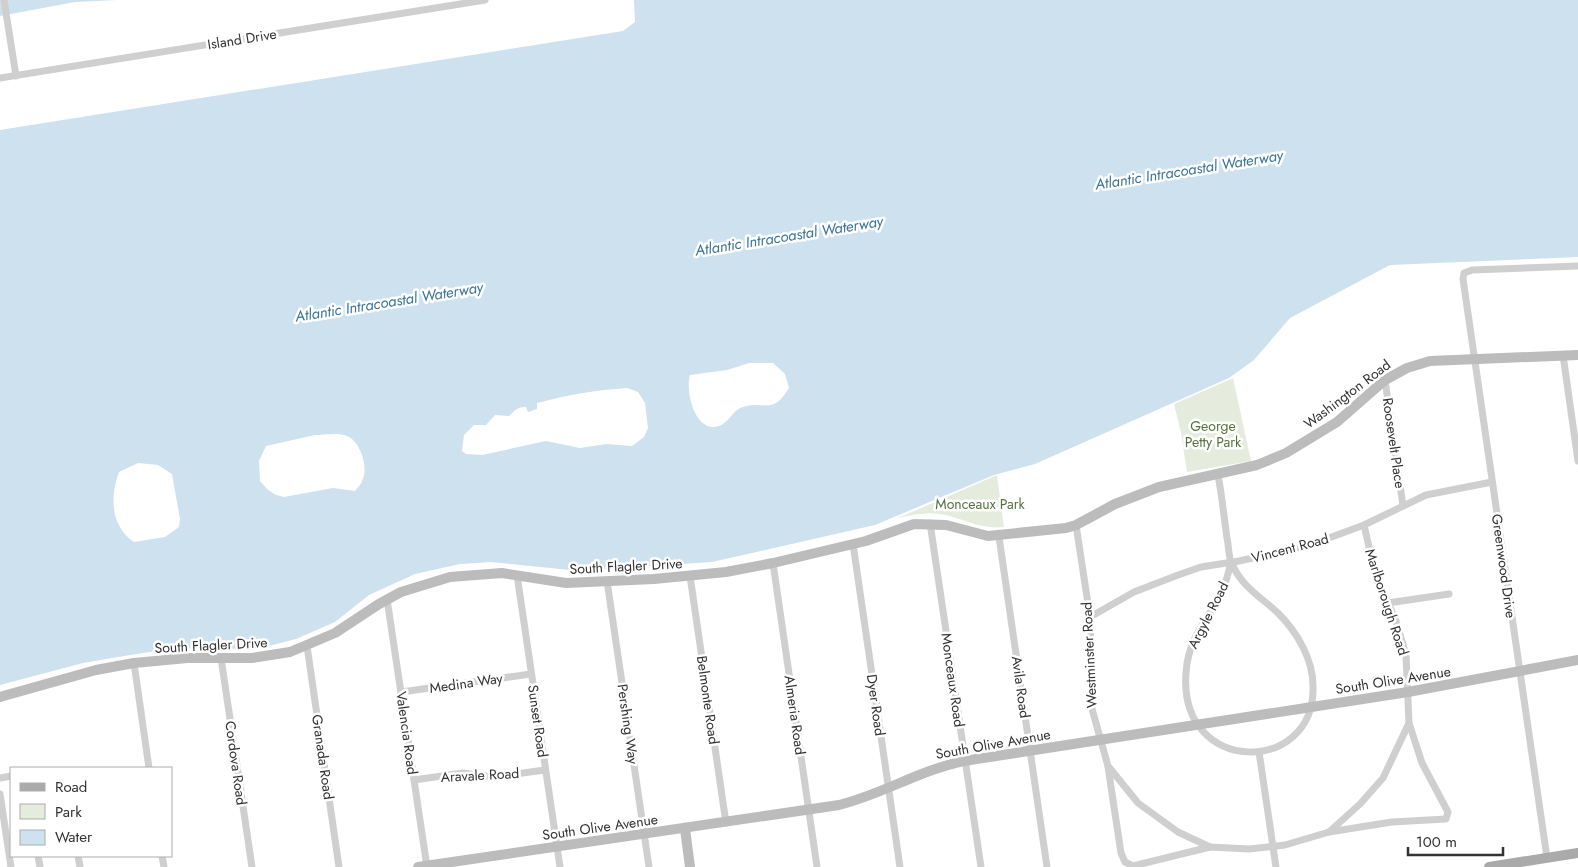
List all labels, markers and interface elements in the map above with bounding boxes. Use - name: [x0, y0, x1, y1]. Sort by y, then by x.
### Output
- street label: Island Drive: [206, 24, 278, 54]
- water label: Atlantic Intracoastal Waterway: [1092, 144, 1286, 196]
- water label: Atlantic Intracoastal Waterway: [692, 210, 886, 262]
- water label: Atlantic Intracoastal Waterway: [292, 276, 486, 328]
- street label: Washington Road: [1299, 355, 1395, 433]
- street label: Roosevelt Place: [1378, 396, 1410, 490]
- park label: George Petty Park: [1185, 416, 1242, 452]
- park label: Monceaux Park: [935, 494, 1026, 514]
- street label: Greenwood Drive: [1487, 513, 1521, 619]
- street label: Vincent Road: [1249, 528, 1331, 568]
- street label: Marlborough Road: [1360, 546, 1414, 658]
- street label: South Flagler Drive: [569, 553, 683, 579]
- street label: Argyle Road: [1183, 578, 1233, 652]
- street label: Westminster Road: [1076, 601, 1102, 709]
- street label: South Flagler Drive: [154, 632, 268, 658]
- street label: Monceaux Road: [937, 632, 969, 728]
- street label: Belmonte Road: [692, 654, 724, 746]
- street label: Avila Road: [1007, 655, 1035, 719]
- street label: South Olive Avenue: [1334, 661, 1452, 699]
- street label: Medina Way: [428, 668, 505, 698]
- street label: Dyer Road: [862, 673, 890, 737]
- street label: Almeria Road: [780, 674, 810, 756]
- street label: Sunset Road: [523, 683, 553, 759]
- street label: Pershing Way: [612, 683, 644, 766]
- street label: Valencia Road: [391, 690, 423, 776]
- street label: Granada Road: [307, 713, 339, 801]
- street label: Cordova Road: [220, 720, 252, 806]
- street label: South Olive Avenue: [934, 724, 1052, 764]
- street label: Aravale Road: [440, 763, 520, 787]
- legend: [10, 767, 172, 857]
- text: Road: [55, 776, 87, 798]
- text: Park: [55, 801, 82, 823]
- street label: South Olive Avenue: [541, 809, 659, 845]
- scale bar: [1408, 824, 1503, 856]
- text: Water: [55, 826, 93, 848]
- text: 100 m: [1416, 831, 1457, 853]

